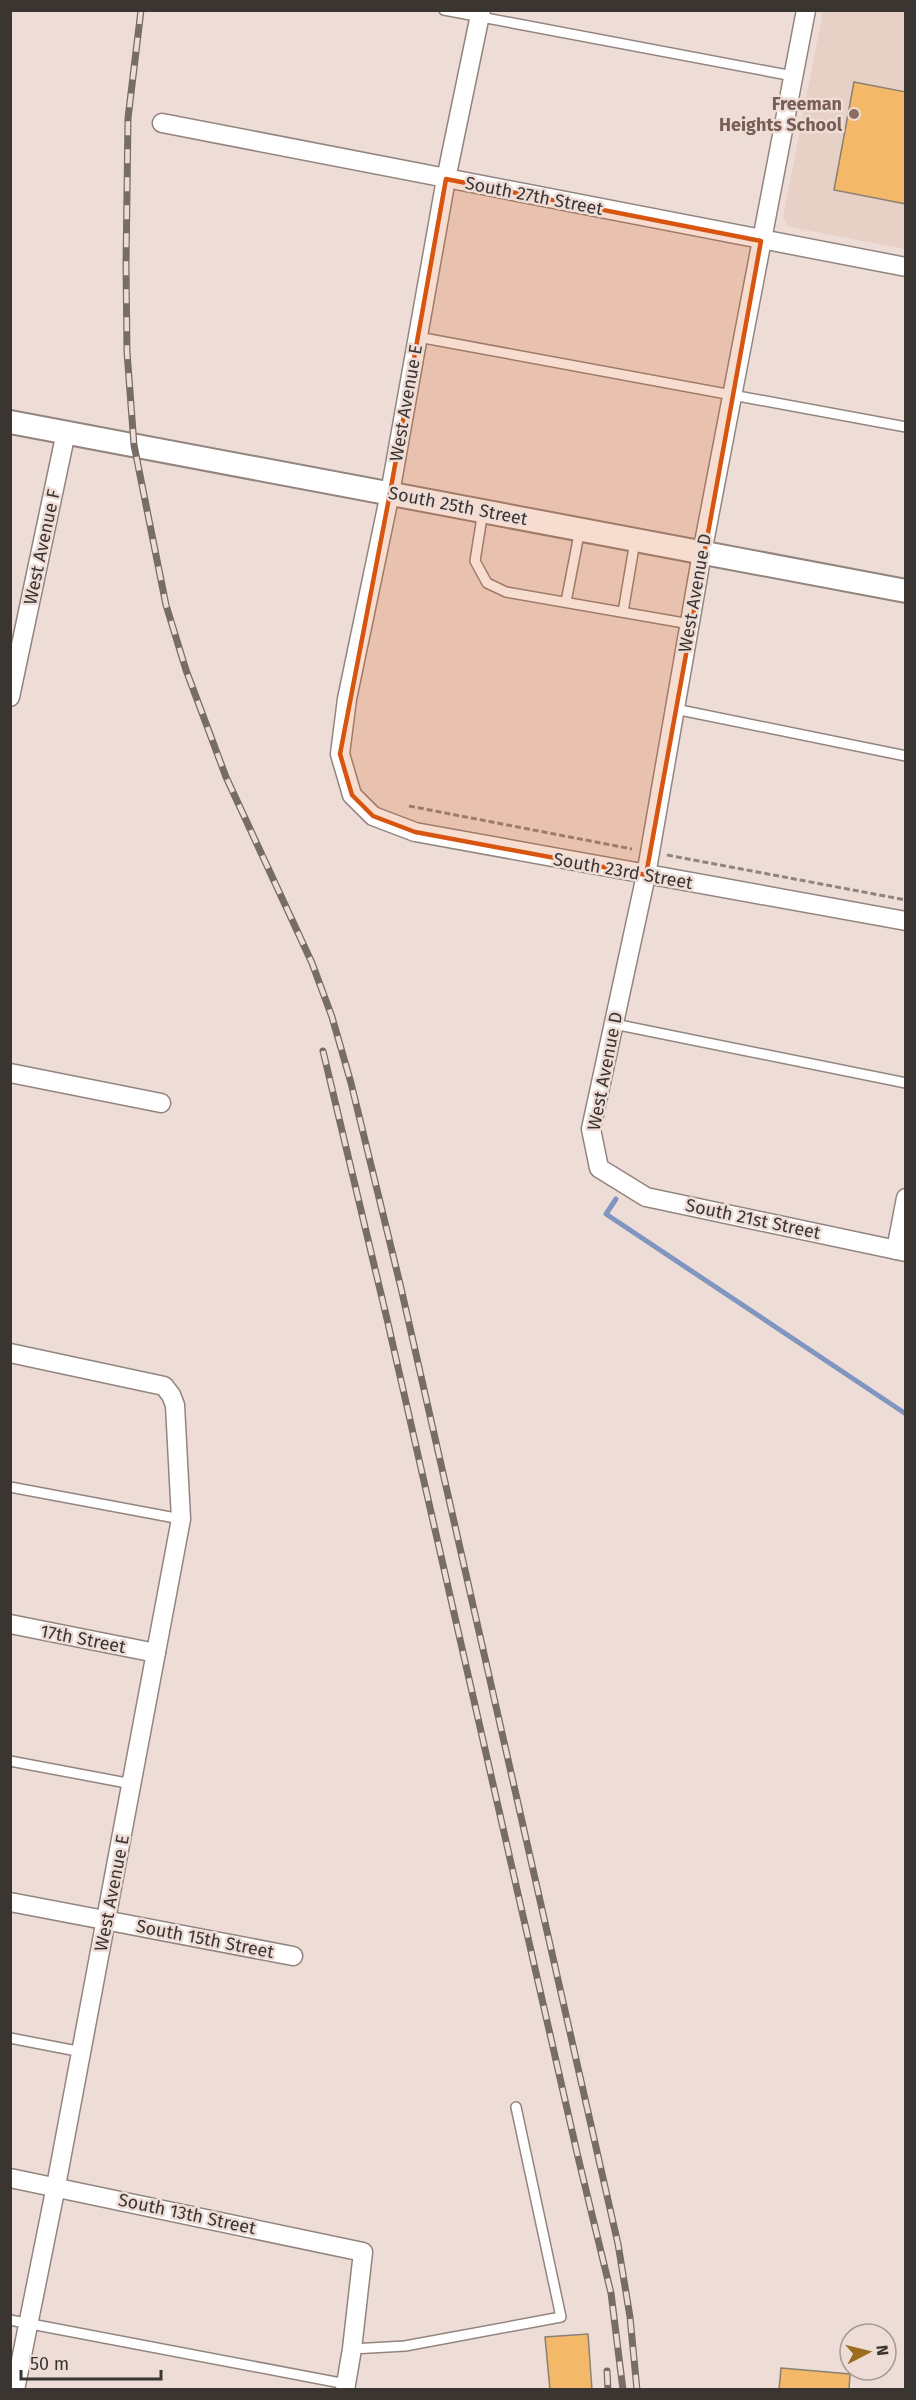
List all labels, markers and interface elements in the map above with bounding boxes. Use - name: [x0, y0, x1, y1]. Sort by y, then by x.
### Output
- place label: Freeman Heights School: [719, 93, 843, 136]
- marker: Freeman Heights School: [847, 107, 861, 121]
- street label: South 27th Street: [463, 172, 605, 220]
- street label: West Avenue E: [385, 343, 427, 463]
- street label: South 25th Street: [387, 482, 530, 530]
- street label: West Avenue F: [19, 487, 65, 607]
- street label: West Avenue D: [674, 532, 716, 654]
- street label: South 23rd Street: [552, 848, 695, 894]
- street label: West Avenue D: [583, 1010, 627, 1132]
- street label: South 21st Street: [684, 1194, 823, 1244]
- street label: 17th Street: [38, 1620, 128, 1658]
- street label: West Avenue E: [90, 1833, 134, 1953]
- street label: South 15th Street: [134, 1915, 276, 1963]
- street label: South 13th Street: [116, 2189, 258, 2239]
- north arrow: [838, 2322, 898, 2382]
- scale bar: [21, 2343, 160, 2381]
- text: N: [872, 2344, 892, 2357]
- text: 50 m: [30, 2353, 69, 2375]

